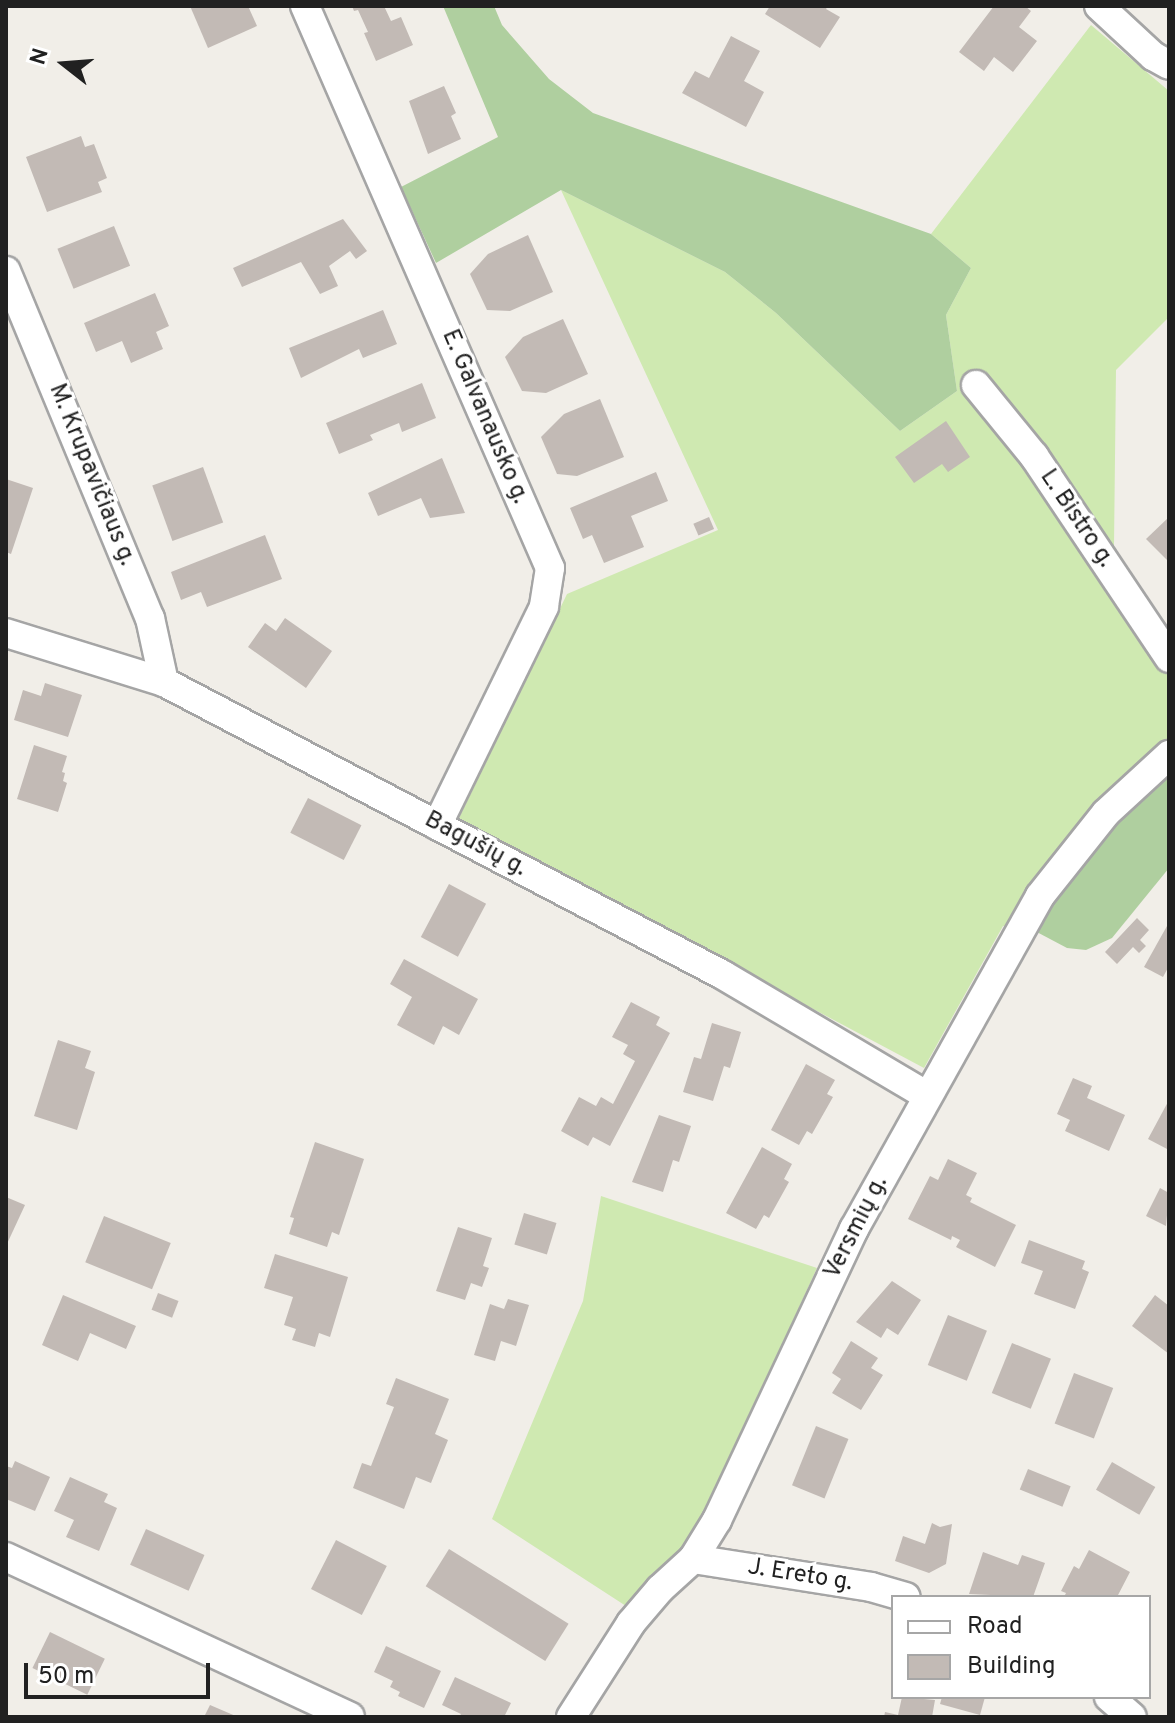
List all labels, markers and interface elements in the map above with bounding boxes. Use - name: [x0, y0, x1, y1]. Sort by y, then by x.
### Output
- north arrow: [24, 24, 104, 104]
- text: N: [25, 45, 56, 68]
- street label: E. Galvanausko g.: [434, 326, 534, 508]
- street label: M. Krupavičiaus g.: [41, 380, 141, 570]
- street label: L. Bistro g.: [1033, 464, 1119, 574]
- street label: Bagušių g.: [419, 806, 531, 884]
- street label: Versmių g.: [819, 1172, 895, 1284]
- street label: J. Ereto g.: [746, 1554, 854, 1598]
- legend: [891, 1595, 1151, 1699]
- text: Road: [967, 1612, 1023, 1642]
- scale bar: [28, 1647, 214, 1697]
- text: Building: [967, 1652, 1056, 1682]
- text: 50 m: [38, 1662, 94, 1692]

